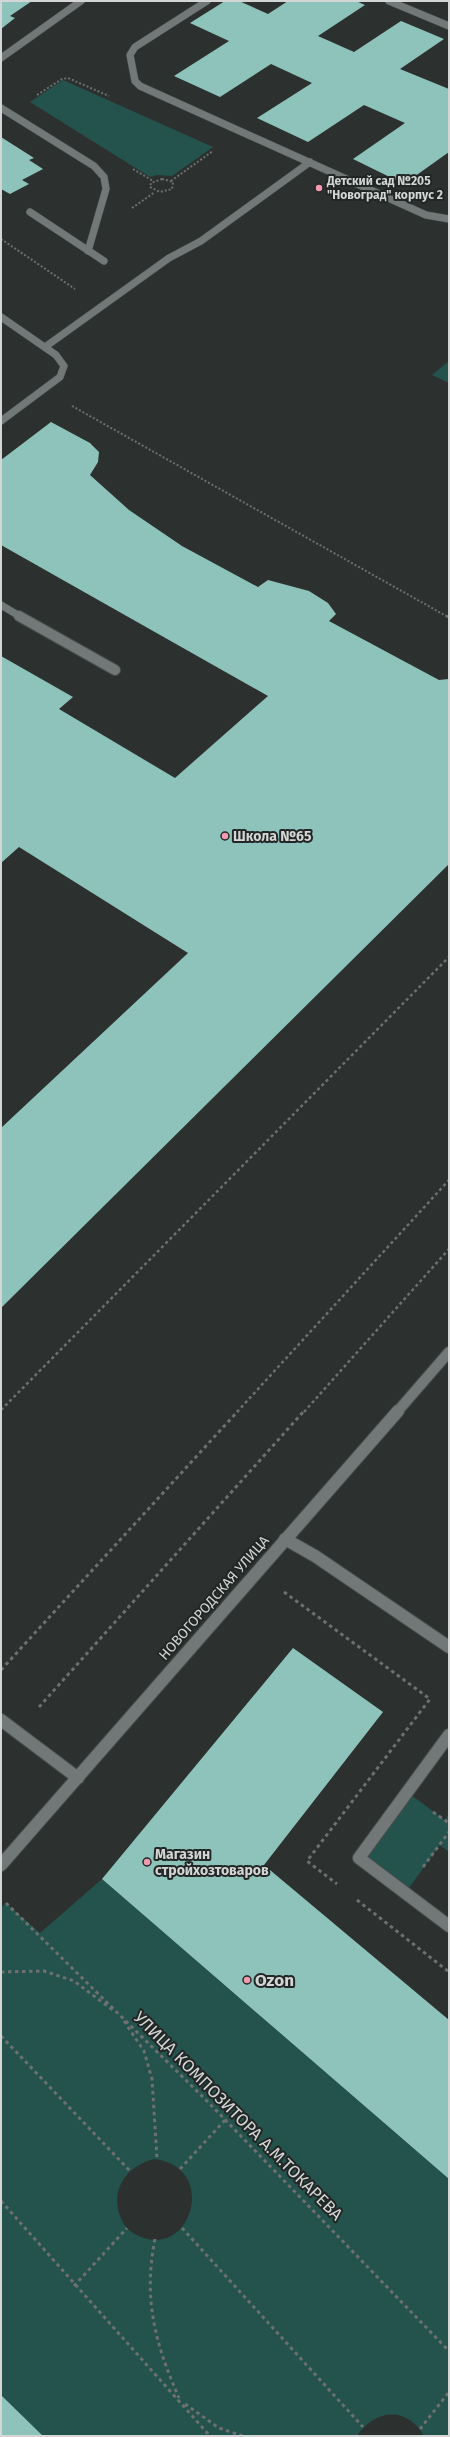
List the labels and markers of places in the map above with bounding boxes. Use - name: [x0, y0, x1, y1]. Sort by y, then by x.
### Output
- place label: Детский сад №205 "Новоград" корпус 2: [326, 174, 443, 202]
- marker: Детский сад №205 "Новоград" корпус 2: [314, 183, 324, 193]
- place label: Школа №65: [233, 828, 312, 845]
- marker: Школа №65: [220, 831, 230, 841]
- place label: Магазин стройхозтоваров: [155, 1846, 269, 1879]
- marker: Магазин стройхозтоваров: [142, 1857, 152, 1867]
- place label: Ozon: [255, 1970, 294, 1991]
- marker: Ozon: [242, 1975, 252, 1985]

